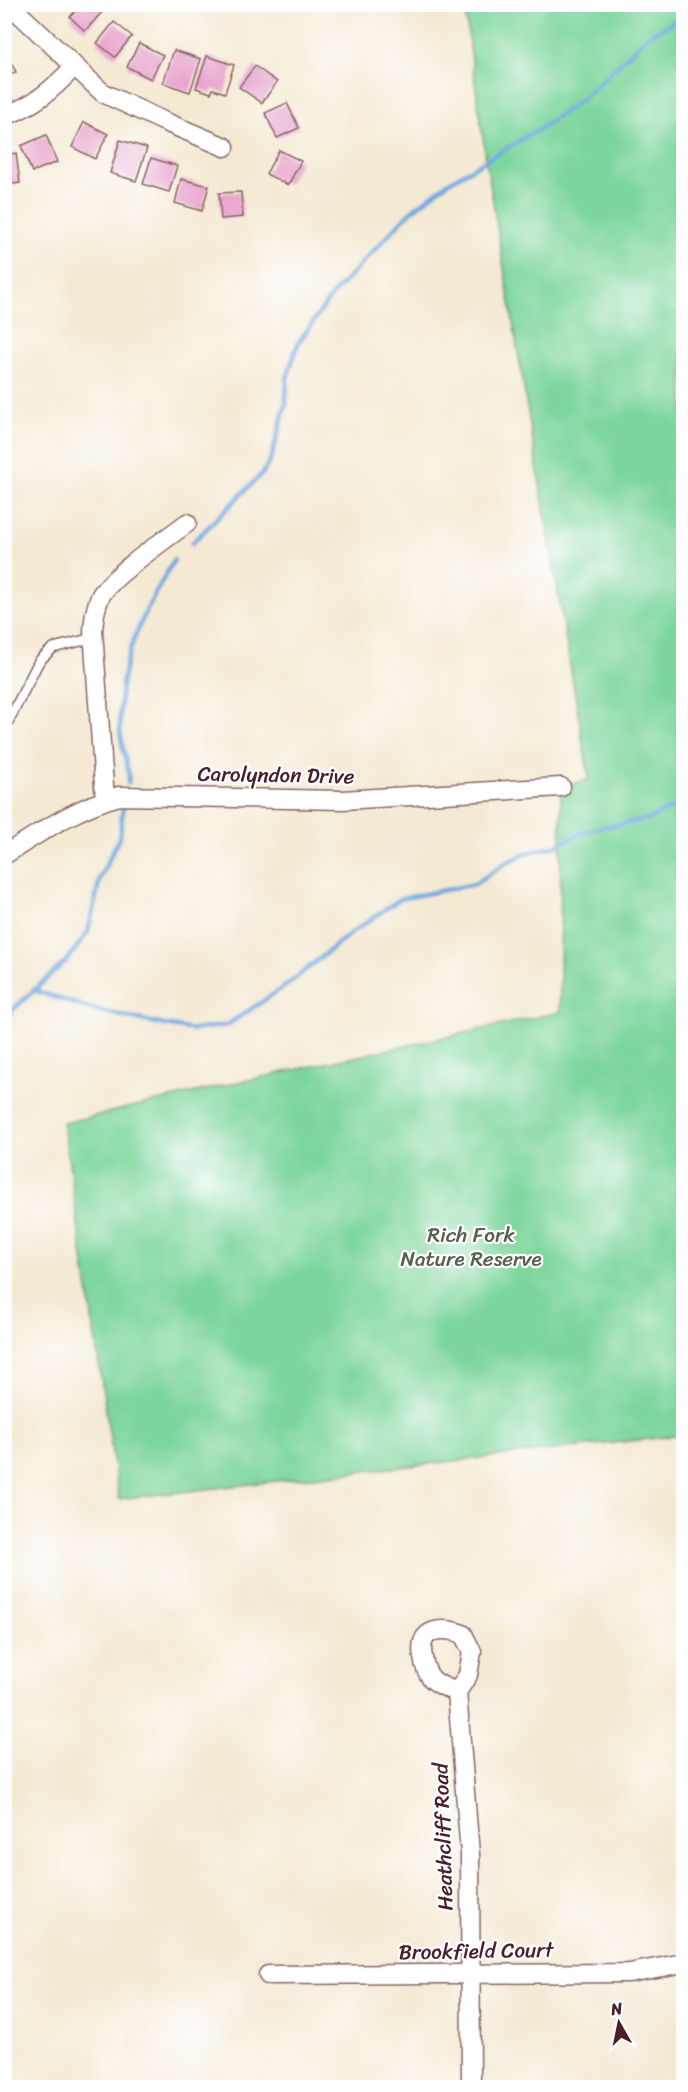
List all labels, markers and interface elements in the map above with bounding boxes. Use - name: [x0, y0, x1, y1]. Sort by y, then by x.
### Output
- street label: Carolyndon Drive: [197, 755, 355, 795]
- park label: Rich Fork Nature Reserve: [400, 1216, 542, 1278]
- street label: Heathcliff Road: [421, 1761, 465, 1911]
- street label: Brookfield Court: [398, 1931, 555, 1971]
- north arrow: [589, 1993, 649, 2053]
- text: N: [608, 1993, 625, 2024]

